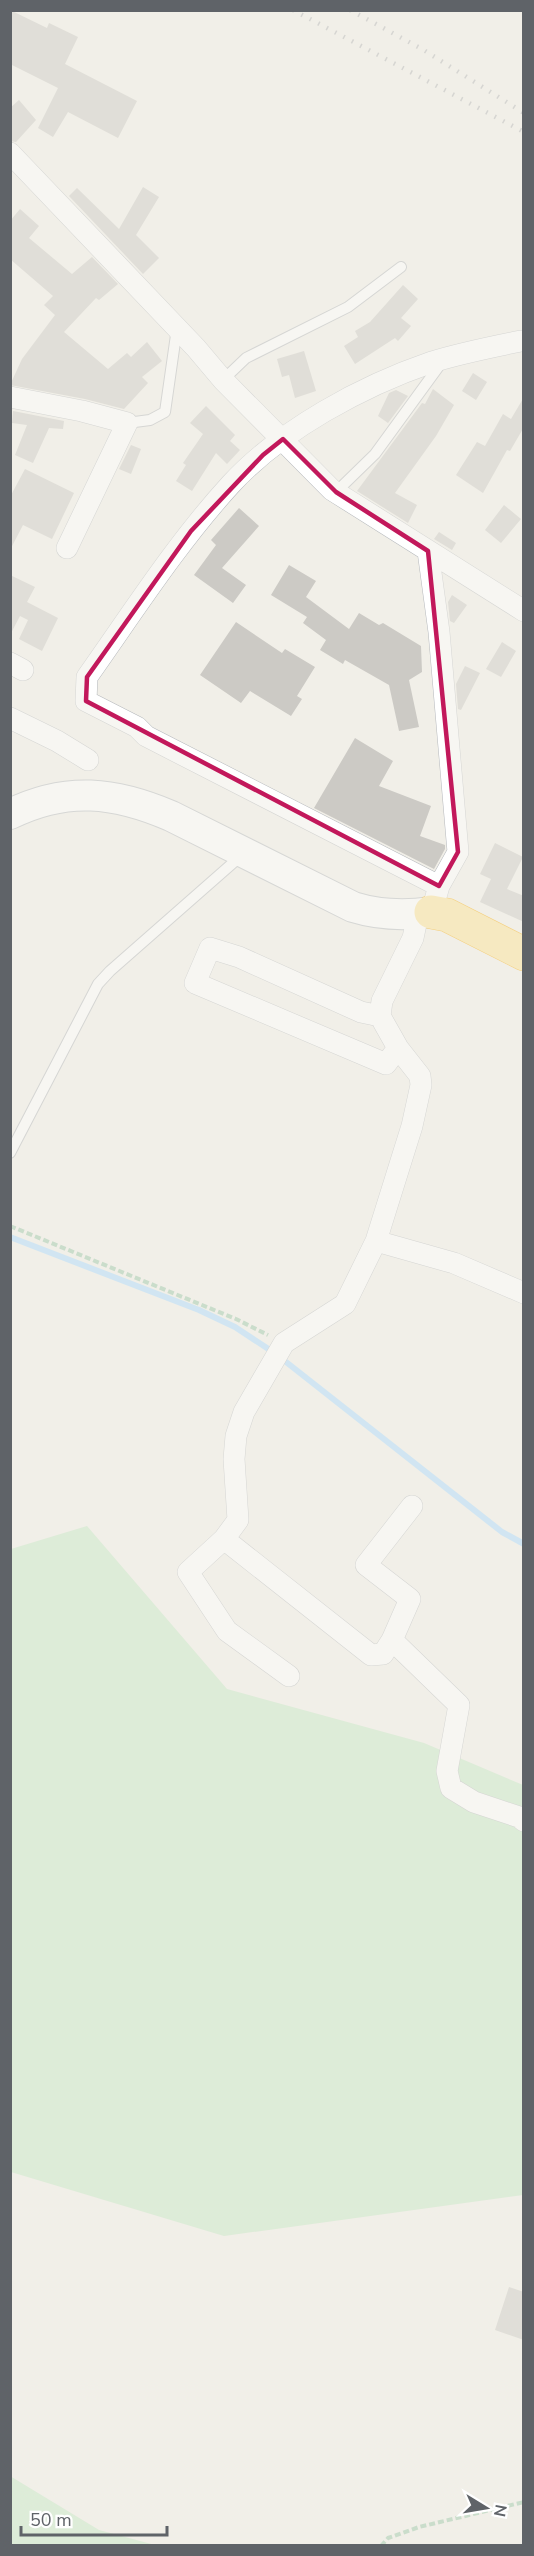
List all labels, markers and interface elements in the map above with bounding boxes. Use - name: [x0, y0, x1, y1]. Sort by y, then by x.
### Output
- north arrow: [456, 2478, 516, 2538]
- scale bar: [21, 2499, 166, 2537]
- text: N: [488, 2503, 512, 2519]
- text: 50 m: [30, 2508, 72, 2532]

